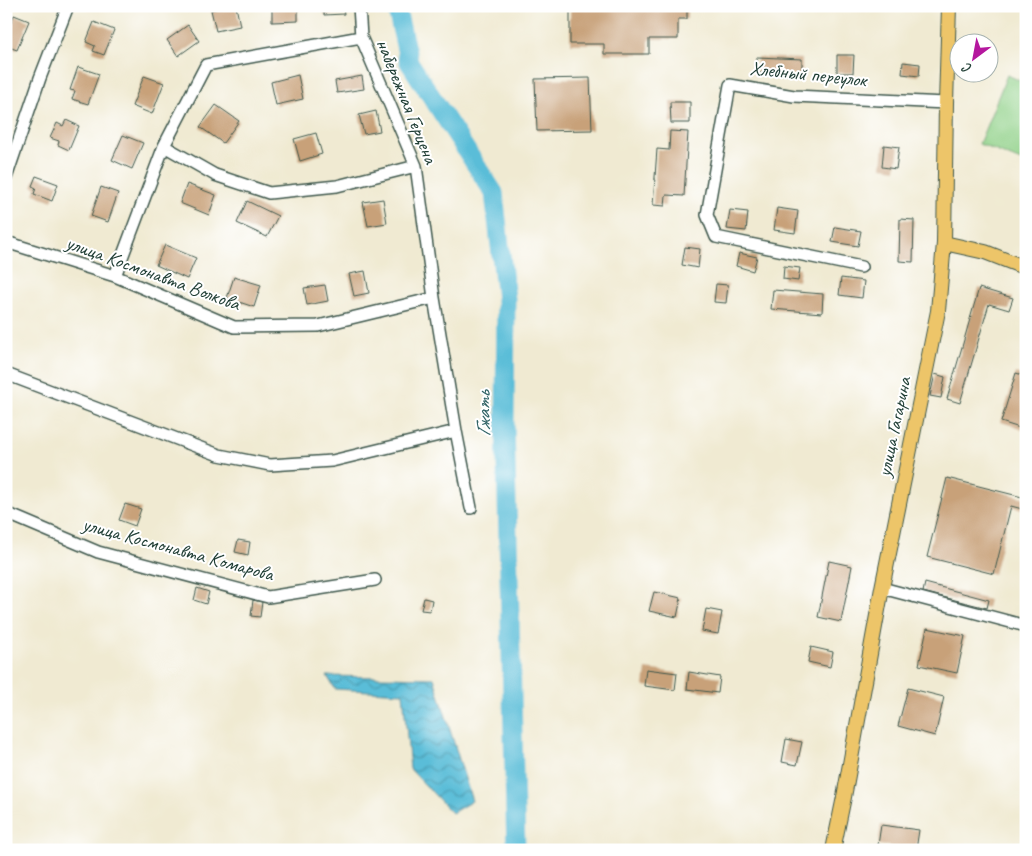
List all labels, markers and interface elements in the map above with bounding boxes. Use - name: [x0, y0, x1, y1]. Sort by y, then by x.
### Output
- north arrow: [950, 32, 1000, 82]
- street label: набережная Герцена: [371, 35, 444, 169]
- street label: Хлебный переулок: [749, 55, 869, 93]
- text: С: [958, 58, 975, 78]
- street label: улица Космонавта Волкова: [62, 230, 245, 317]
- street label: улица Гагарина: [871, 374, 917, 480]
- water label: Гжать: [470, 389, 496, 437]
- street label: улица Космонавта Комарова: [79, 511, 278, 587]

